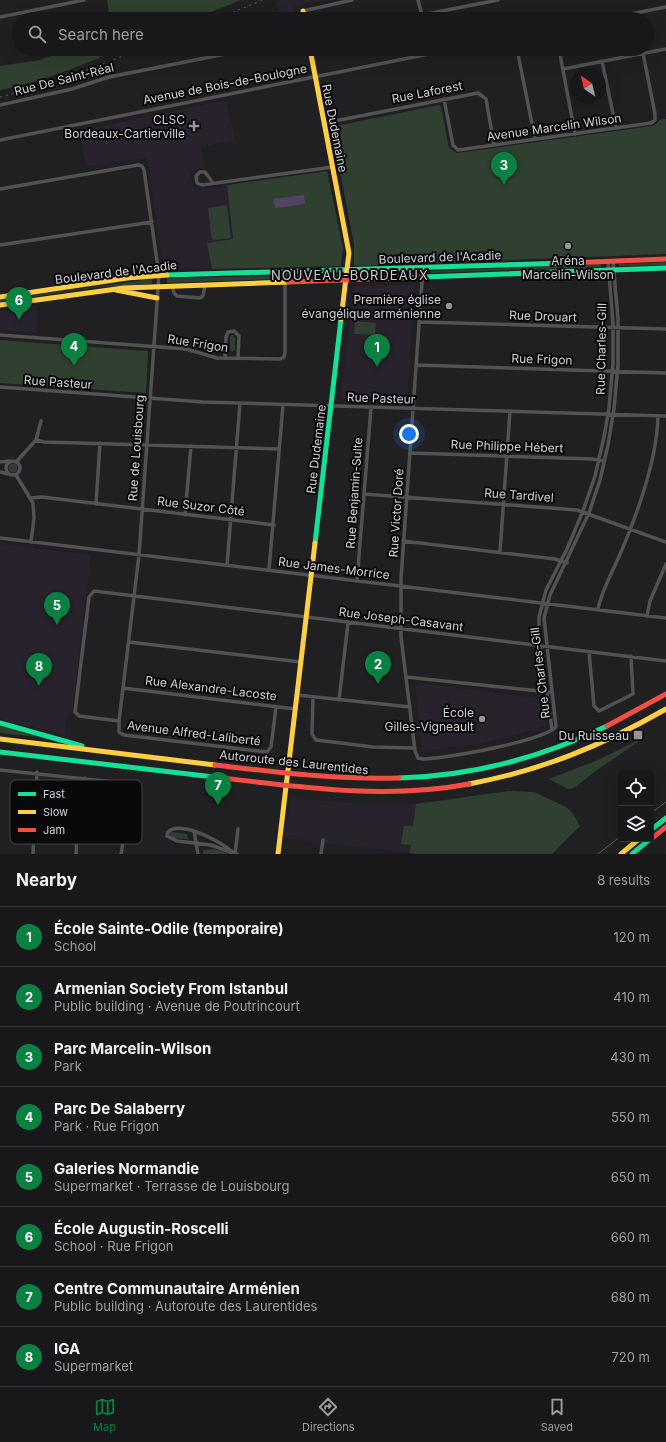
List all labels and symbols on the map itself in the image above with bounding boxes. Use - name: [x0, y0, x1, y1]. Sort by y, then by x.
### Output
- street label: Rue De Saint-Réal: [13, 59, 115, 99]
- street label: Avenue de Bois-de-Boulogne: [142, 61, 308, 107]
- north arrow: [570, 68, 606, 104]
- street label: Rue Laforest: [390, 78, 464, 106]
- street label: Rue Dudemaine: [319, 83, 351, 173]
- street label: Avenue Marcelin Wilson: [486, 110, 622, 144]
- place label: CLSC Bordeaux-Cartierville: [64, 112, 185, 141]
- marker: CLSC Bordeaux-Cartierville: [188, 120, 200, 132]
- pin: 3: [491, 152, 517, 185]
- marker: Aréna Marcelin-Wilson: [563, 241, 573, 251]
- street label: Boulevard de l'Acadie: [378, 247, 502, 267]
- place label: Aréna Marcelin-Wilson: [522, 253, 614, 282]
- street label: Boulevard de l'Acadie: [54, 257, 178, 287]
- district label: NOUVEAU-BORDEAUX: [271, 267, 429, 283]
- pin: 6: [6, 287, 32, 320]
- place label: Première église évangélique arménienne: [302, 292, 441, 321]
- marker: Première église évangélique arménienne: [444, 301, 454, 311]
- street label: Rue Charles-Gill: [593, 303, 609, 395]
- street label: Rue Drouart: [509, 307, 577, 325]
- street label: Rue Frigon: [167, 331, 229, 355]
- pin: 4: [61, 333, 87, 366]
- pin: 1: [364, 334, 390, 367]
- street label: Rue Frigon: [511, 350, 573, 368]
- street label: Rue Pasteur: [23, 372, 93, 392]
- street label: Rue Pasteur: [347, 389, 416, 407]
- street label: Rue de Louisbourg: [125, 394, 147, 502]
- street label: Rue Dudemaine: [303, 404, 329, 494]
- your location: [399, 424, 419, 444]
- street label: Rue Benjamin-Sulte: [343, 437, 365, 549]
- street label: Rue Philippe Hébert: [450, 437, 564, 455]
- street label: Rue Victor Doré: [385, 468, 407, 558]
- street label: Rue Tardivel: [484, 485, 554, 505]
- street label: Rue Suzor Côté: [156, 493, 246, 519]
- street label: Rue James-Morrice: [277, 554, 391, 582]
- pin: 5: [44, 592, 70, 625]
- street label: Rue Joseph-Casavant: [338, 604, 464, 634]
- street label: Rue Charles-Gill: [527, 626, 553, 720]
- pin: 2: [365, 651, 391, 684]
- pin: 8: [26, 653, 52, 686]
- street label: Rue Alexandre-Lacoste: [144, 672, 278, 704]
- place label: École Gilles-Vigneault: [384, 705, 474, 734]
- marker: École Gilles-Vigneault: [477, 714, 487, 724]
- street label: Avenue Alfred-Laliberté: [126, 717, 262, 749]
- place label: Du Ruisseau: [559, 728, 629, 743]
- marker: Du Ruisseau: [632, 729, 644, 741]
- street label: Autoroute des Laurentides: [219, 747, 369, 777]
- pin: 7: [205, 772, 231, 805]
- legend: [10, 780, 142, 844]
- text: Fast: [43, 787, 65, 801]
- text: Slow: [43, 805, 68, 819]
- text: Jam: [43, 823, 65, 837]

